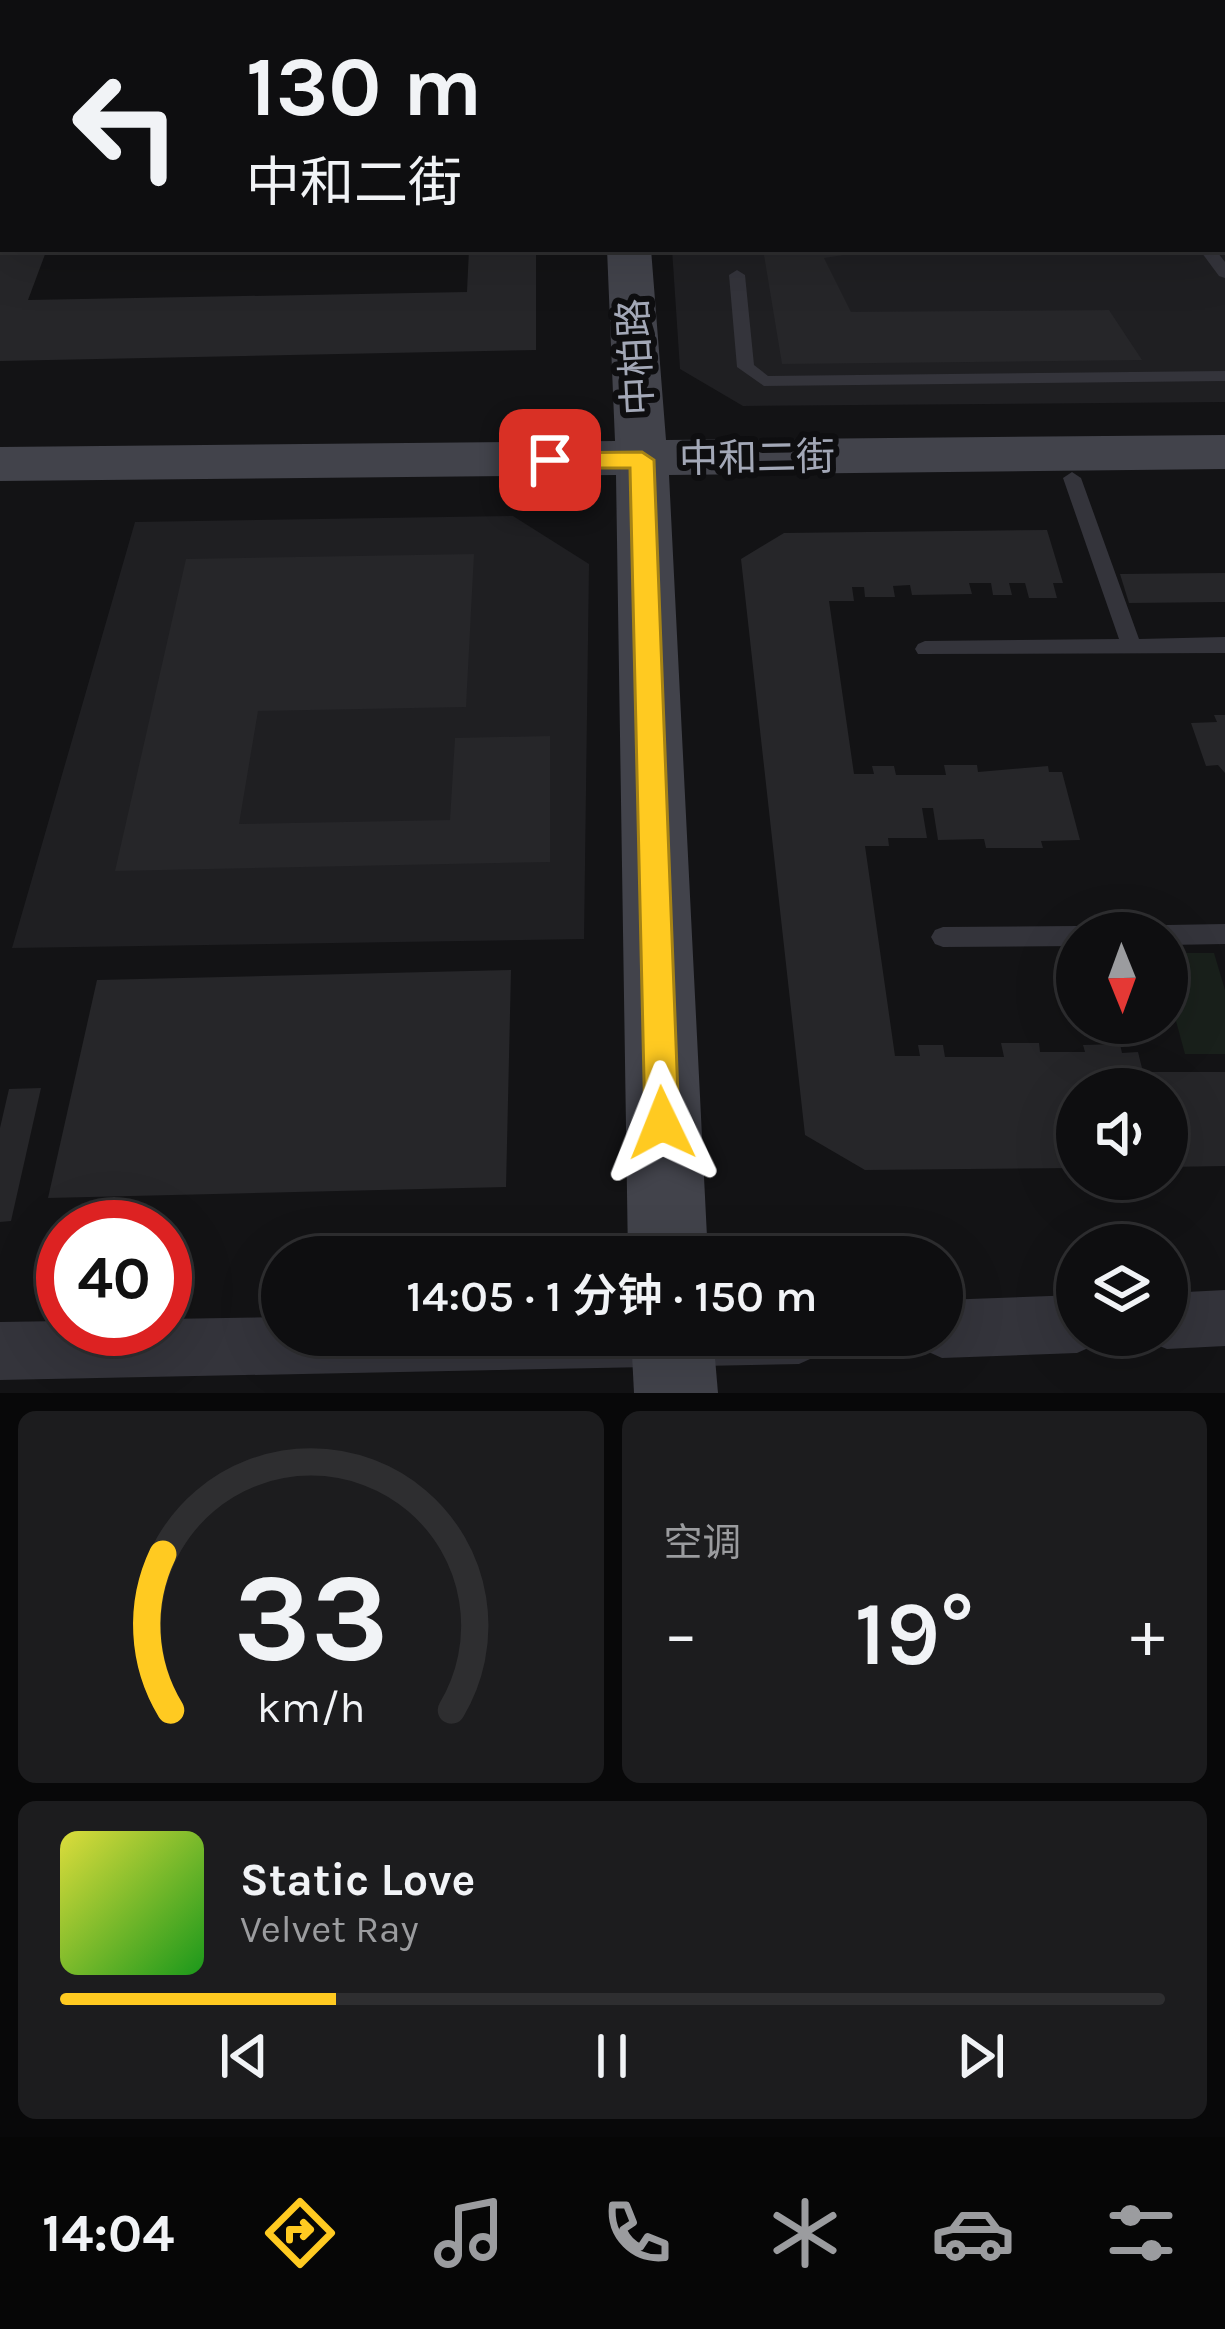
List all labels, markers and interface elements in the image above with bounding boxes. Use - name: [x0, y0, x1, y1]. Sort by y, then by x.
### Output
- text: 130 m: [246, 38, 482, 136]
- icon: left: [48, 48, 204, 204]
- text: 中和二街: [246, 151, 462, 215]
- street label: 中柏路: [610, 297, 662, 417]
- pin: [499, 409, 601, 511]
- icon: arrive: [517, 427, 583, 493]
- street label: 中和二街: [679, 434, 835, 482]
- north arrow: [1056, 912, 1188, 1044]
- map controls: [1056, 912, 1188, 1356]
- position arrow: [599, 1060, 725, 1186]
- button: sound: [1056, 1068, 1188, 1200]
- speed limit sign: 40: [36, 1200, 192, 1356]
- button: layers: [1056, 1224, 1188, 1356]
- text: 14:05 · 1 分钟 · 150 m: [406, 1270, 818, 1322]
- text: 空调: [664, 1520, 742, 1566]
- text: 33: [233, 1545, 388, 1690]
- text: 19°: [855, 1581, 974, 1687]
- text: −: [664, 1595, 698, 1673]
- text: +: [1130, 1595, 1165, 1673]
- text: km/h: [256, 1683, 365, 1733]
- text: Static Love: [240, 1854, 475, 1906]
- text: Velvet Ray: [240, 1906, 419, 1952]
- icon: previous: [211, 2023, 277, 2089]
- icon: pause: [579, 2023, 645, 2089]
- icon: next: [948, 2023, 1014, 2089]
- icon: directions: [258, 2191, 342, 2275]
- icon: music: [427, 2191, 511, 2275]
- icon: phone: [595, 2191, 679, 2275]
- icon: climate: [763, 2191, 847, 2275]
- icon: car: [931, 2191, 1015, 2275]
- icon: filters: [1099, 2191, 1183, 2275]
- text: 14:04: [42, 2201, 174, 2265]

